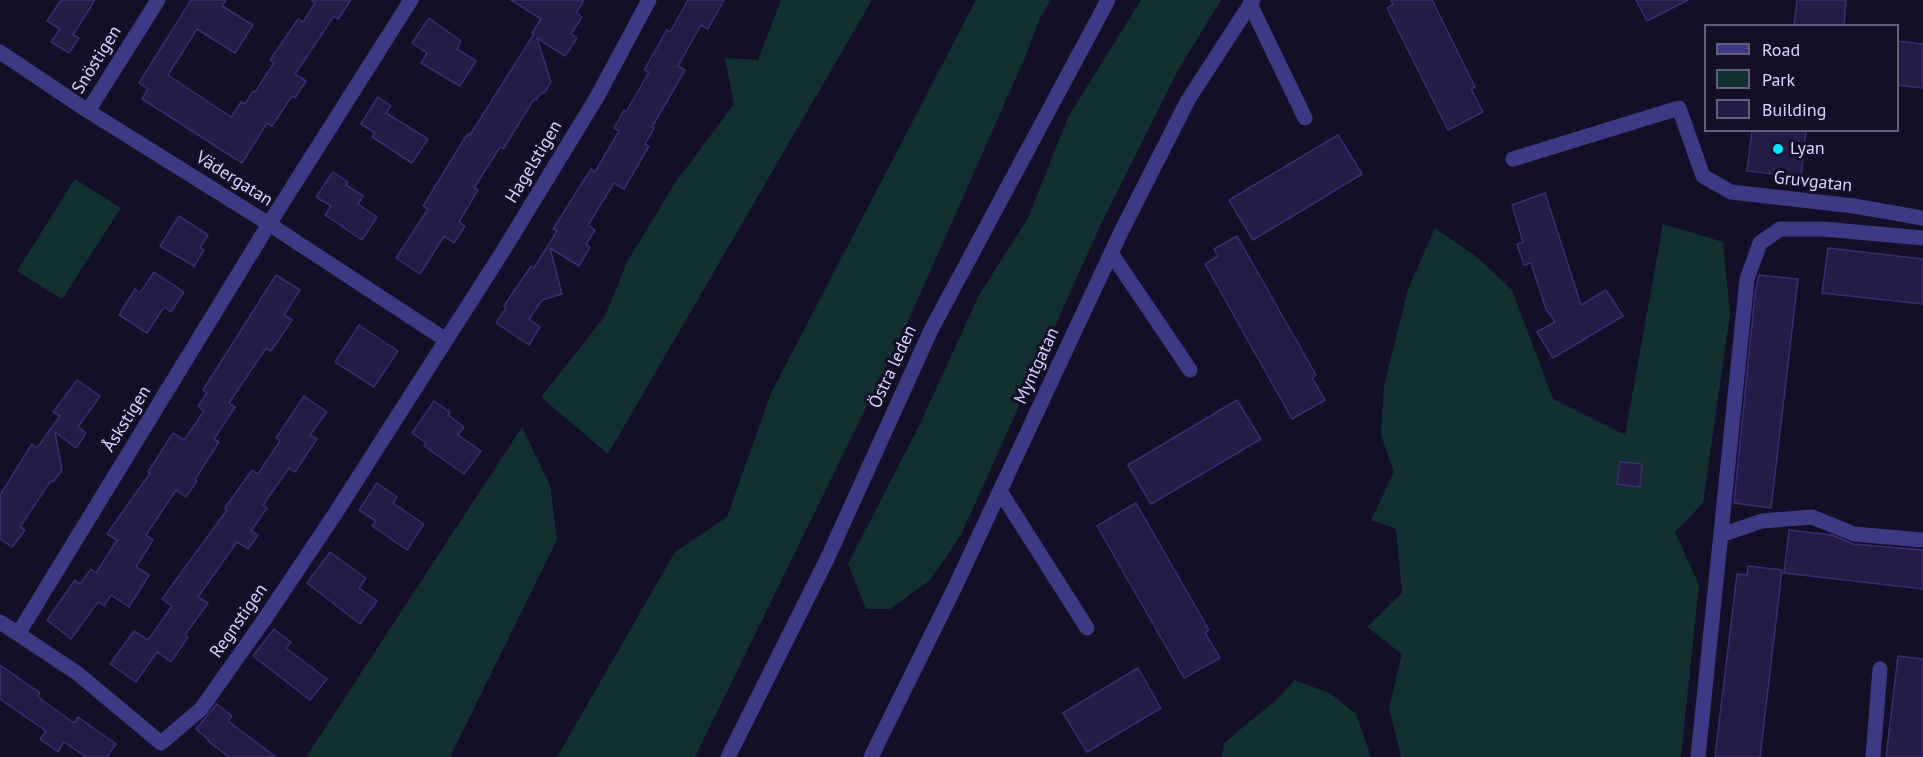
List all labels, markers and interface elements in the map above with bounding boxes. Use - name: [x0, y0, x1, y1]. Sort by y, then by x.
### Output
- street label: Snöstigen: [68, 22, 126, 98]
- legend: [1704, 24, 1899, 132]
- text: Road: [1762, 38, 1800, 61]
- text: Park: [1762, 68, 1795, 91]
- text: Building: [1762, 98, 1826, 121]
- street label: Hagelstigen: [501, 117, 567, 207]
- place label: Lyan: [1790, 138, 1825, 160]
- marker: Lyan: [1771, 142, 1785, 156]
- street label: Vädergatan: [191, 147, 277, 211]
- street label: Gruvgatan: [1773, 167, 1853, 197]
- street label: Östra leden: [864, 322, 922, 412]
- street label: Myntgatan: [1010, 324, 1064, 408]
- street label: Åskstigen: [98, 382, 156, 456]
- street label: Regnstigen: [206, 580, 272, 662]

